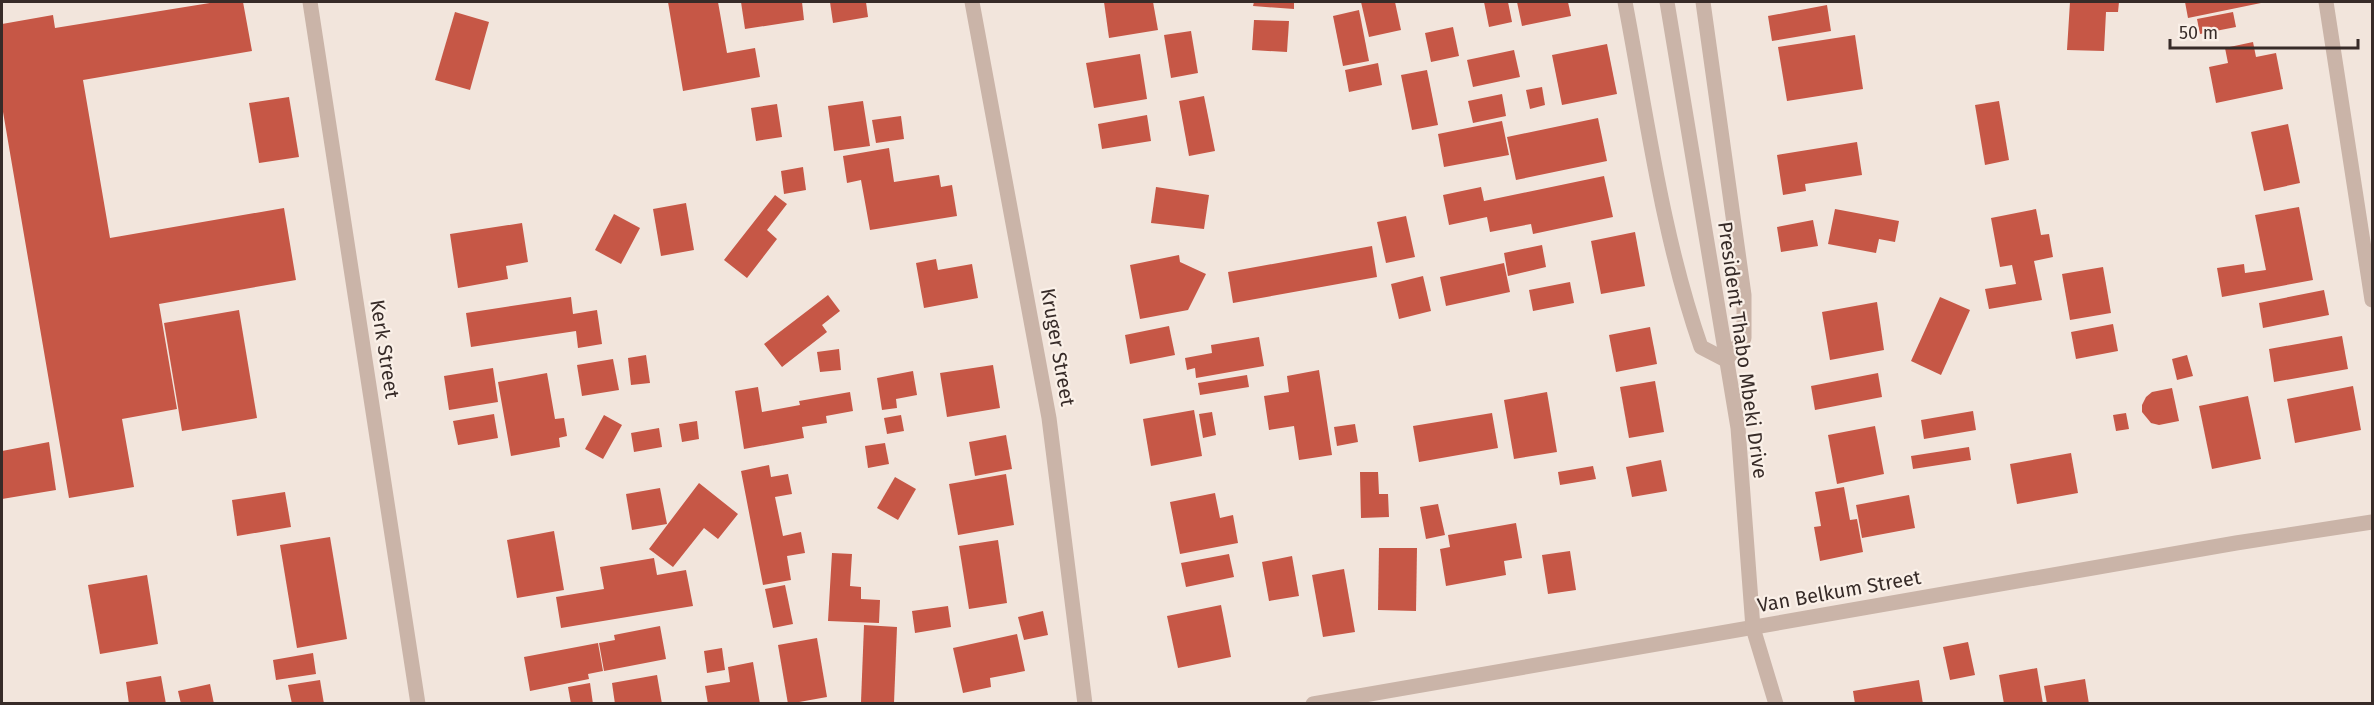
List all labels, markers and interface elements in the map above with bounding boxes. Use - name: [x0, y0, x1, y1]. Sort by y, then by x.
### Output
- scale bar: [2170, 12, 2358, 50]
- text: 50 m: [2179, 22, 2218, 44]
- street label: President Thabo Mbeki Drive: [1713, 220, 1773, 480]
- street label: Kruger Street: [1036, 286, 1080, 409]
- street label: Kerk Street: [365, 298, 405, 401]
- street label: Van Belkum Street: [1755, 565, 1923, 617]

